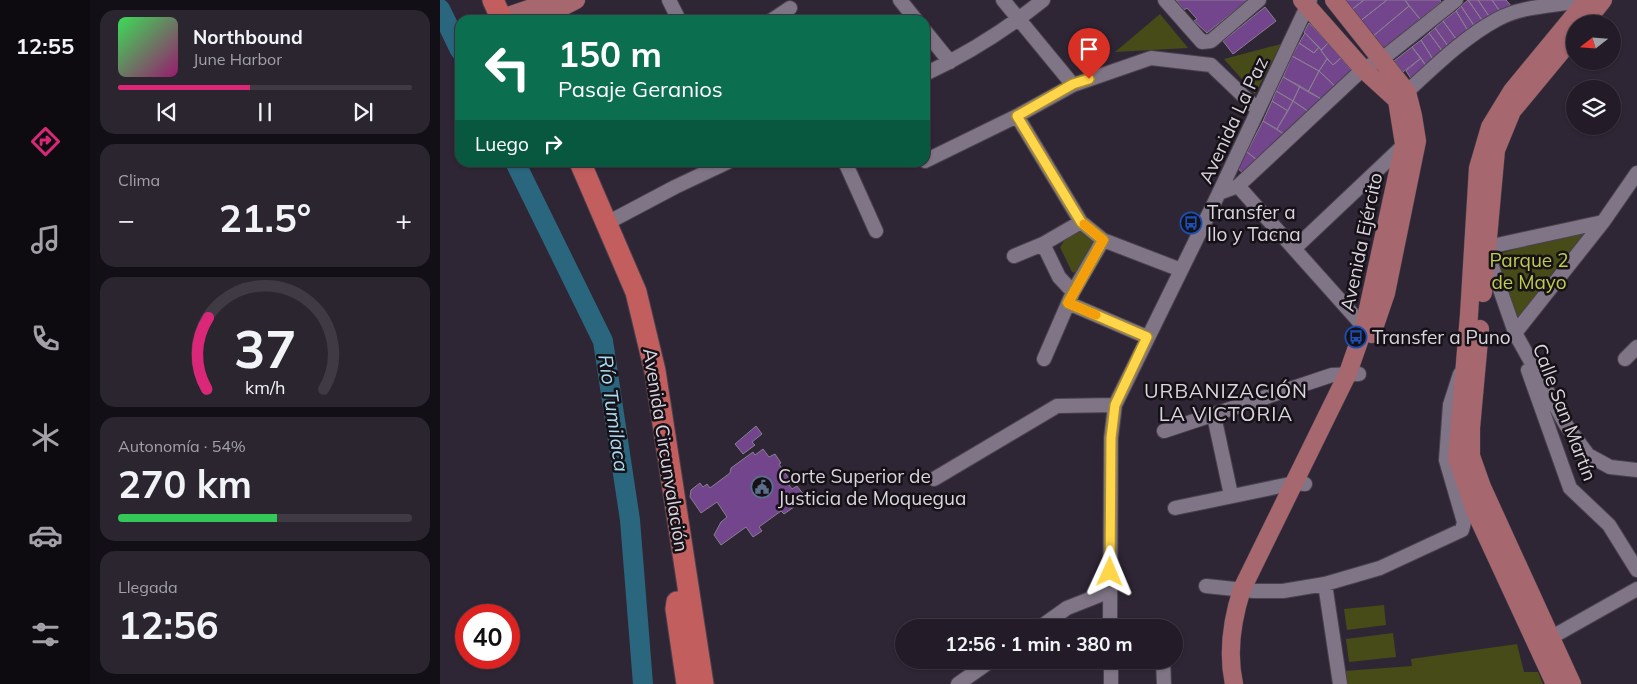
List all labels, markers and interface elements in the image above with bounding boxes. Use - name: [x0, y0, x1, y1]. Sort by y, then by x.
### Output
- north arrow: [1566, 15, 1621, 70]
- map controls: [1566, 15, 1621, 135]
- text: Northbound: [193, 25, 303, 49]
- pin: [1068, 28, 1110, 79]
- text: 12:55: [16, 32, 74, 60]
- text: 150 m: [558, 32, 662, 76]
- icon: left: [475, 35, 540, 100]
- icon: arrive: [1075, 35, 1103, 63]
- text: June Harbor: [193, 49, 282, 69]
- street label: Avenida La Paz: [1193, 53, 1273, 187]
- text: Pasaje Geranios: [558, 75, 723, 103]
- button: layers: [1566, 80, 1621, 135]
- icon: previous: [153, 98, 181, 126]
- icon: pause: [251, 98, 279, 126]
- icon: next: [349, 98, 377, 126]
- icon: directions: [28, 124, 63, 159]
- icon: right: [539, 130, 567, 158]
- text: Luego: [475, 132, 529, 156]
- text: Clima: [118, 170, 160, 190]
- street label: Avenida Ejército: [1335, 170, 1387, 314]
- text: 21.5°: [219, 194, 311, 242]
- place label: Transfer a Ilo y Tacna: [1207, 200, 1301, 246]
- text: −: [118, 202, 135, 237]
- text: +: [395, 202, 412, 237]
- bus stop icon: Transfer a Ilo y Tacna: [1179, 211, 1203, 235]
- icon: music: [28, 222, 63, 257]
- park label: Parque 2 de Mayo: [1489, 248, 1569, 294]
- text: 37: [234, 316, 296, 381]
- icon: phone: [28, 321, 63, 356]
- bus stop icon: Transfer a Puno: [1344, 325, 1368, 349]
- place label: Transfer a Puno: [1372, 325, 1511, 349]
- street label: Calle San Martín: [1528, 340, 1602, 484]
- street label: Avenida Circunvalación: [638, 346, 694, 554]
- water label: Río Tumilaca: [593, 353, 635, 473]
- text: km/h: [245, 376, 285, 398]
- district label: URBANIZACIÓN LA VICTORIA: [1144, 378, 1308, 426]
- icon: climate: [28, 420, 63, 455]
- text: Autonomía · 54%: [118, 436, 246, 456]
- text: 270 km: [118, 460, 252, 508]
- place label: Corte Superior de Justicia de Moquegua: [778, 464, 966, 510]
- public building icon: Corte Superior de Justicia de Moquegua: [750, 475, 774, 499]
- icon: car: [28, 518, 63, 553]
- position arrow: [1083, 545, 1135, 597]
- text: Llegada: [118, 577, 178, 597]
- text: 12:56: [118, 601, 219, 649]
- speed limit sign: 40: [455, 604, 520, 669]
- icon: filters: [28, 617, 63, 652]
- text: 12:56 · 1 min · 380 m: [945, 632, 1133, 656]

